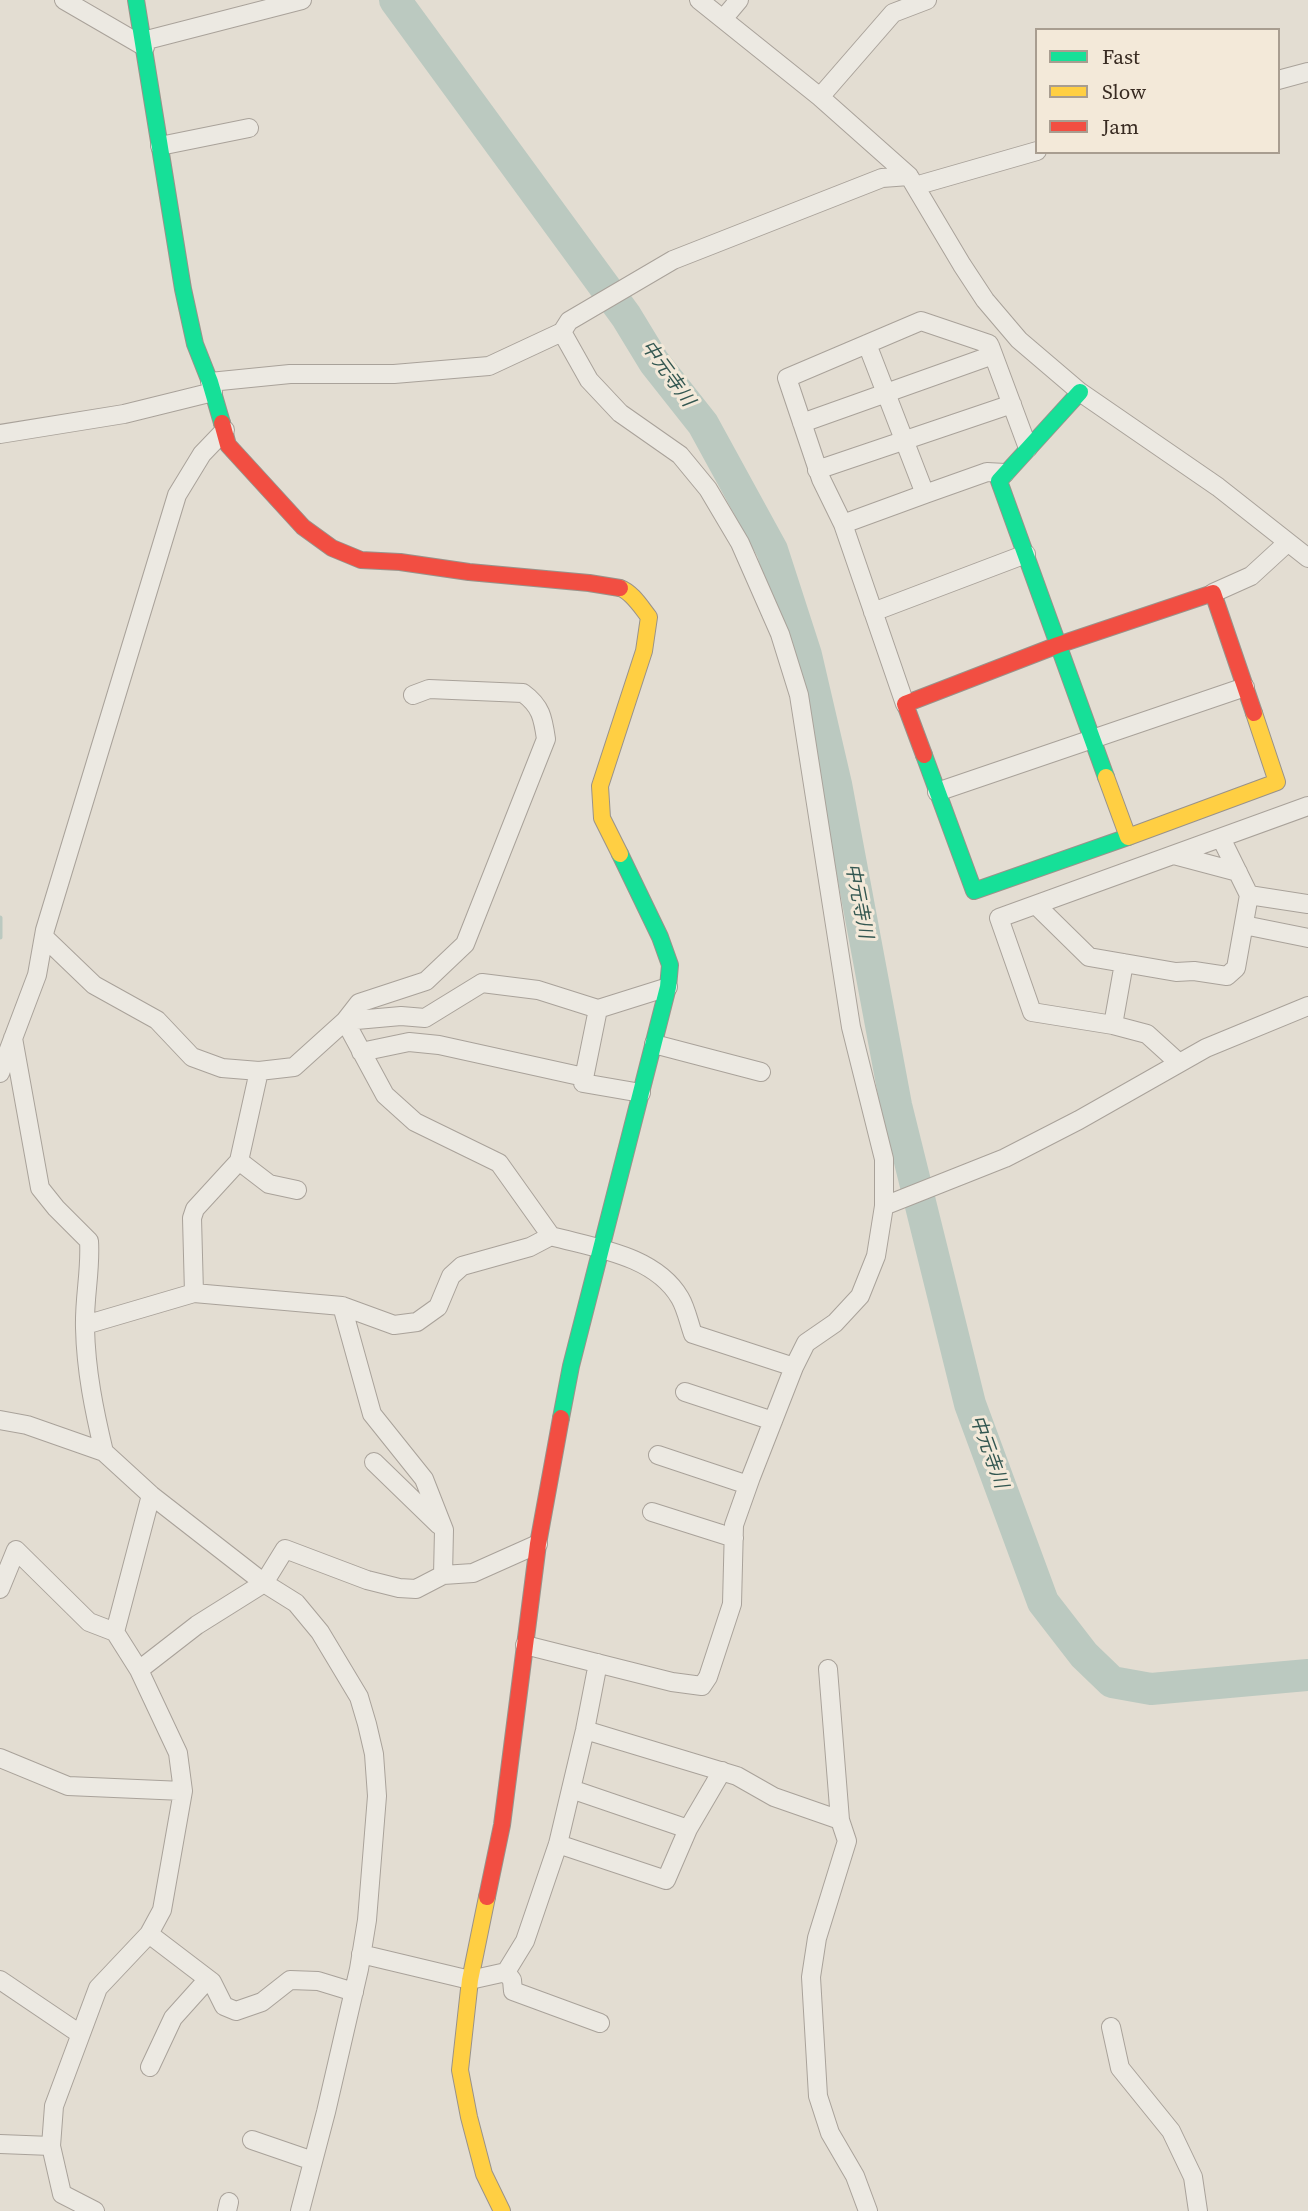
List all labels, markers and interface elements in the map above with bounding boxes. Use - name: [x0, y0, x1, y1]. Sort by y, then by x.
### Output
- legend: [1035, 28, 1280, 154]
- text: Fast: [1102, 42, 1140, 71]
- text: Slow: [1102, 77, 1146, 106]
- text: Jam: [1102, 112, 1139, 141]
- water label: 中元寺川: [635, 337, 699, 411]
- water label: 中元寺川: [840, 862, 876, 940]
- water label: 中元寺川: [964, 1412, 1012, 1492]

